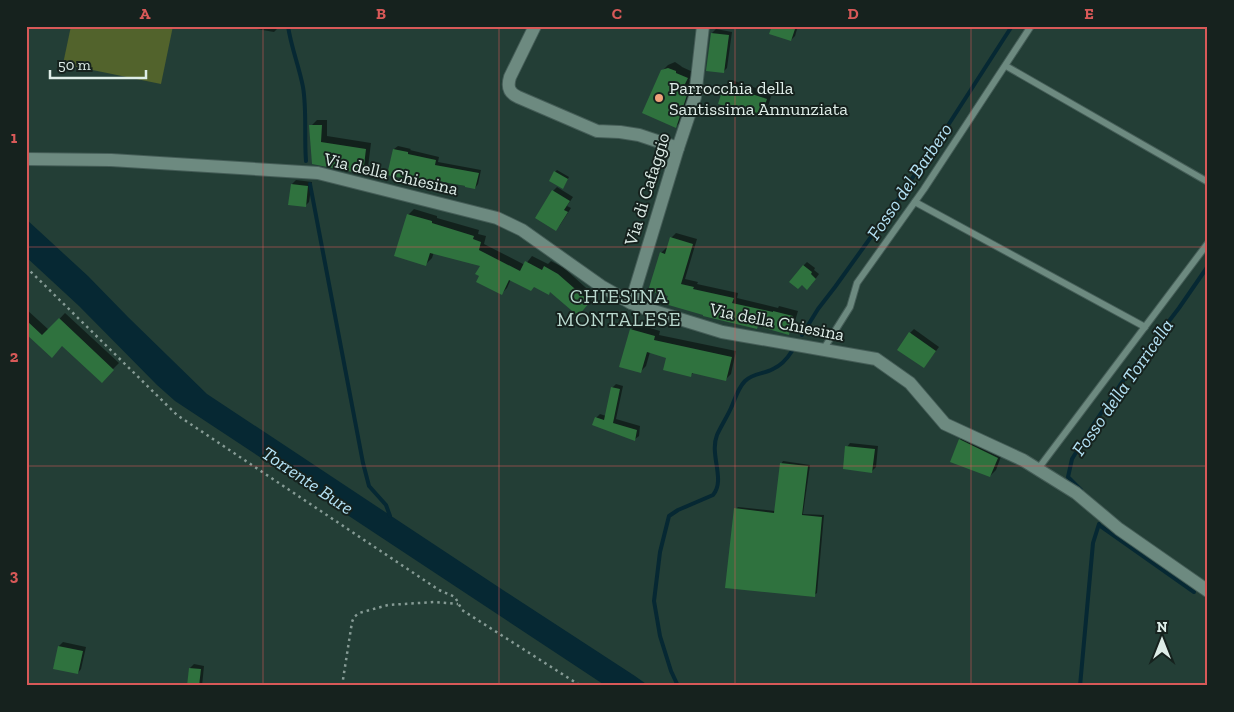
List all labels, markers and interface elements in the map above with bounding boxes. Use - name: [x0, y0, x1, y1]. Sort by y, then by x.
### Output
- text: A: [140, 4, 151, 23]
- text: B: [376, 4, 386, 23]
- text: C: [612, 4, 622, 23]
- text: D: [847, 4, 859, 23]
- text: E: [1084, 4, 1094, 23]
- scale bar: [50, 48, 146, 80]
- text: 50 m: [58, 56, 91, 74]
- place label: Parrocchia della Santissima Annunziata: [669, 77, 848, 120]
- marker: Parrocchia della Santissima Annunziata: [653, 92, 665, 104]
- water label: Fosso del Barbero: [862, 119, 957, 244]
- text: 1: [11, 128, 18, 147]
- street label: Via di Cafaggio: [619, 130, 675, 249]
- street label: Via della Chiesina: [321, 148, 460, 200]
- district label: CHIESINA MONTALESE: [557, 284, 681, 331]
- street label: Via della Chiesina: [707, 298, 847, 346]
- water label: Fosso della Torricella: [1067, 315, 1178, 460]
- text: 2: [10, 347, 19, 366]
- water label: Torrente Bure: [258, 441, 358, 519]
- text: 3: [10, 566, 19, 585]
- north arrow: [1136, 614, 1186, 664]
- text: N: [1157, 619, 1168, 636]

